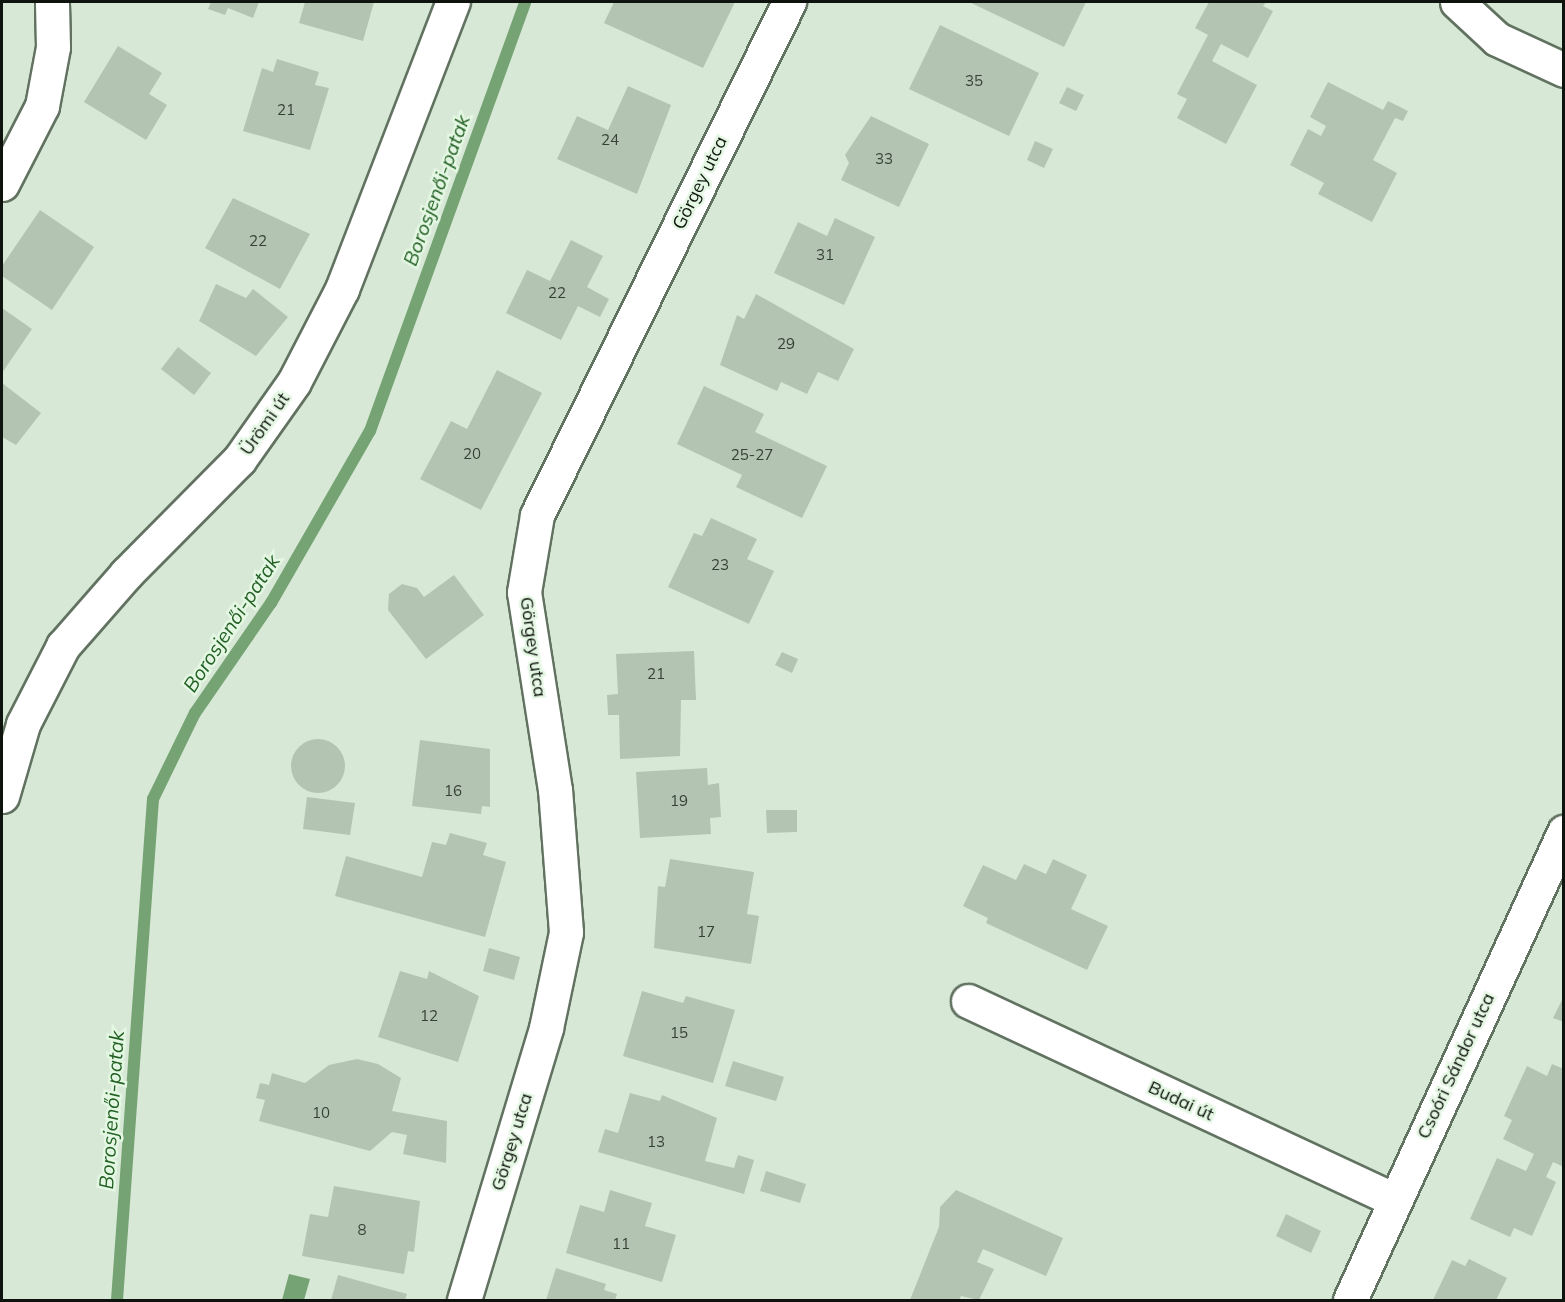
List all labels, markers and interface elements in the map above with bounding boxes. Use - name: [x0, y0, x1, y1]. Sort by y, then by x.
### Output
- house number: 35: [965, 72, 983, 90]
- house number: 21: [277, 101, 295, 119]
- water label: Borosjenői-patak: [398, 111, 474, 269]
- house number: 24: [601, 131, 619, 149]
- street label: Görgey utca: [668, 133, 732, 233]
- house number: 33: [875, 150, 893, 168]
- house number: 22: [249, 232, 267, 250]
- house number: 31: [816, 246, 834, 264]
- house number: 22: [548, 284, 566, 302]
- house number: 29: [777, 335, 795, 353]
- street label: Ürömi út: [236, 389, 294, 459]
- house number: 20: [463, 445, 481, 463]
- house number: 25-27: [731, 446, 773, 464]
- water label: Borosjenői-patak: [178, 550, 284, 696]
- house number: 23: [711, 556, 729, 574]
- street label: Görgey utca: [515, 596, 551, 698]
- house number: 21: [647, 665, 665, 683]
- house number: 16: [444, 782, 462, 800]
- house number: 19: [670, 792, 688, 810]
- house number: 17: [697, 923, 715, 941]
- street label: Csoóri Sándor utca: [1413, 990, 1499, 1142]
- house number: 12: [420, 1007, 438, 1025]
- house number: 15: [670, 1024, 688, 1042]
- water label: Borosjenői-patak: [93, 1030, 129, 1190]
- street label: Budai út: [1145, 1076, 1217, 1126]
- street label: Görgey utca: [487, 1091, 537, 1193]
- house number: 10: [312, 1104, 330, 1122]
- house number: 13: [647, 1133, 665, 1151]
- house number: 8: [358, 1221, 366, 1239]
- house number: 11: [612, 1235, 630, 1253]

